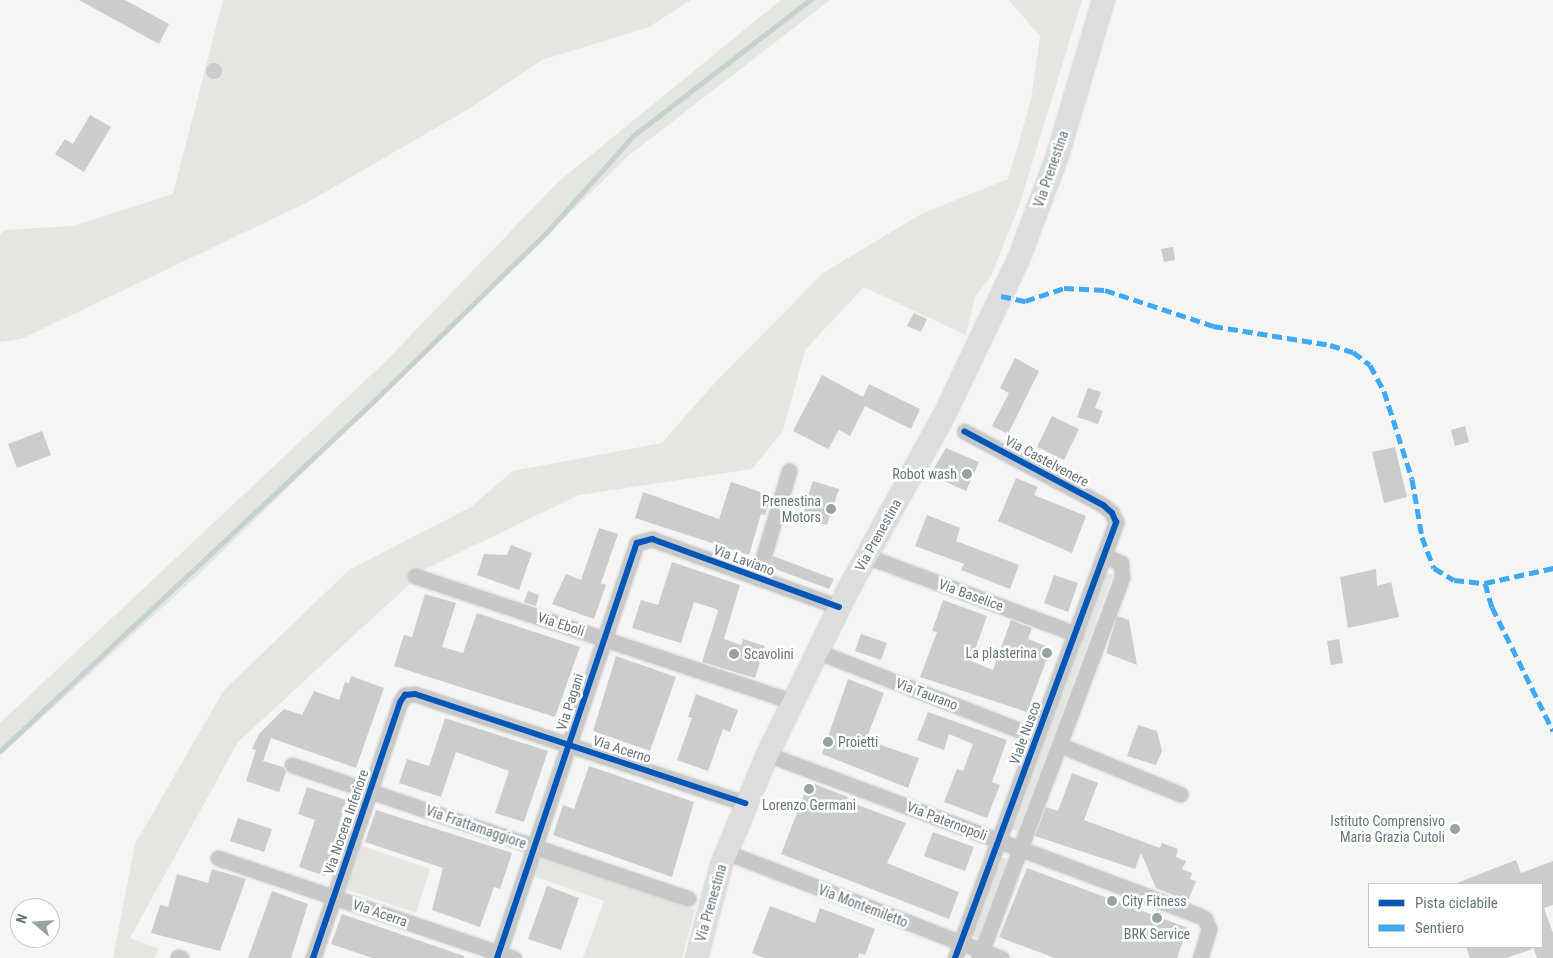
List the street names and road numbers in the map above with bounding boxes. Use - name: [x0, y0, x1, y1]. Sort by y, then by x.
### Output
- street label: Via Prenestina: [1030, 128, 1072, 210]
- street label: Via Castelvenere: [1002, 432, 1092, 490]
- street label: Via Prenestina: [851, 496, 905, 574]
- street label: Via Laviano: [711, 541, 777, 579]
- street label: Via Baselice: [936, 576, 1006, 614]
- street label: Via Eboli: [535, 609, 587, 639]
- street label: Via Pagani: [553, 671, 587, 733]
- street label: Via Taurano: [893, 674, 961, 714]
- street label: Viale Nusco: [1006, 699, 1044, 767]
- street label: Via Acerno: [591, 732, 653, 766]
- street label: Via Nocera Inferiore: [320, 767, 372, 877]
- street label: Via Paternopoli: [905, 798, 989, 844]
- street label: Via Frattamaggiore: [424, 802, 528, 852]
- street label: Via Prenestina: [692, 862, 730, 944]
- street label: Via Montemiletto: [816, 881, 910, 931]
- street label: Via Acerra: [350, 896, 410, 930]

